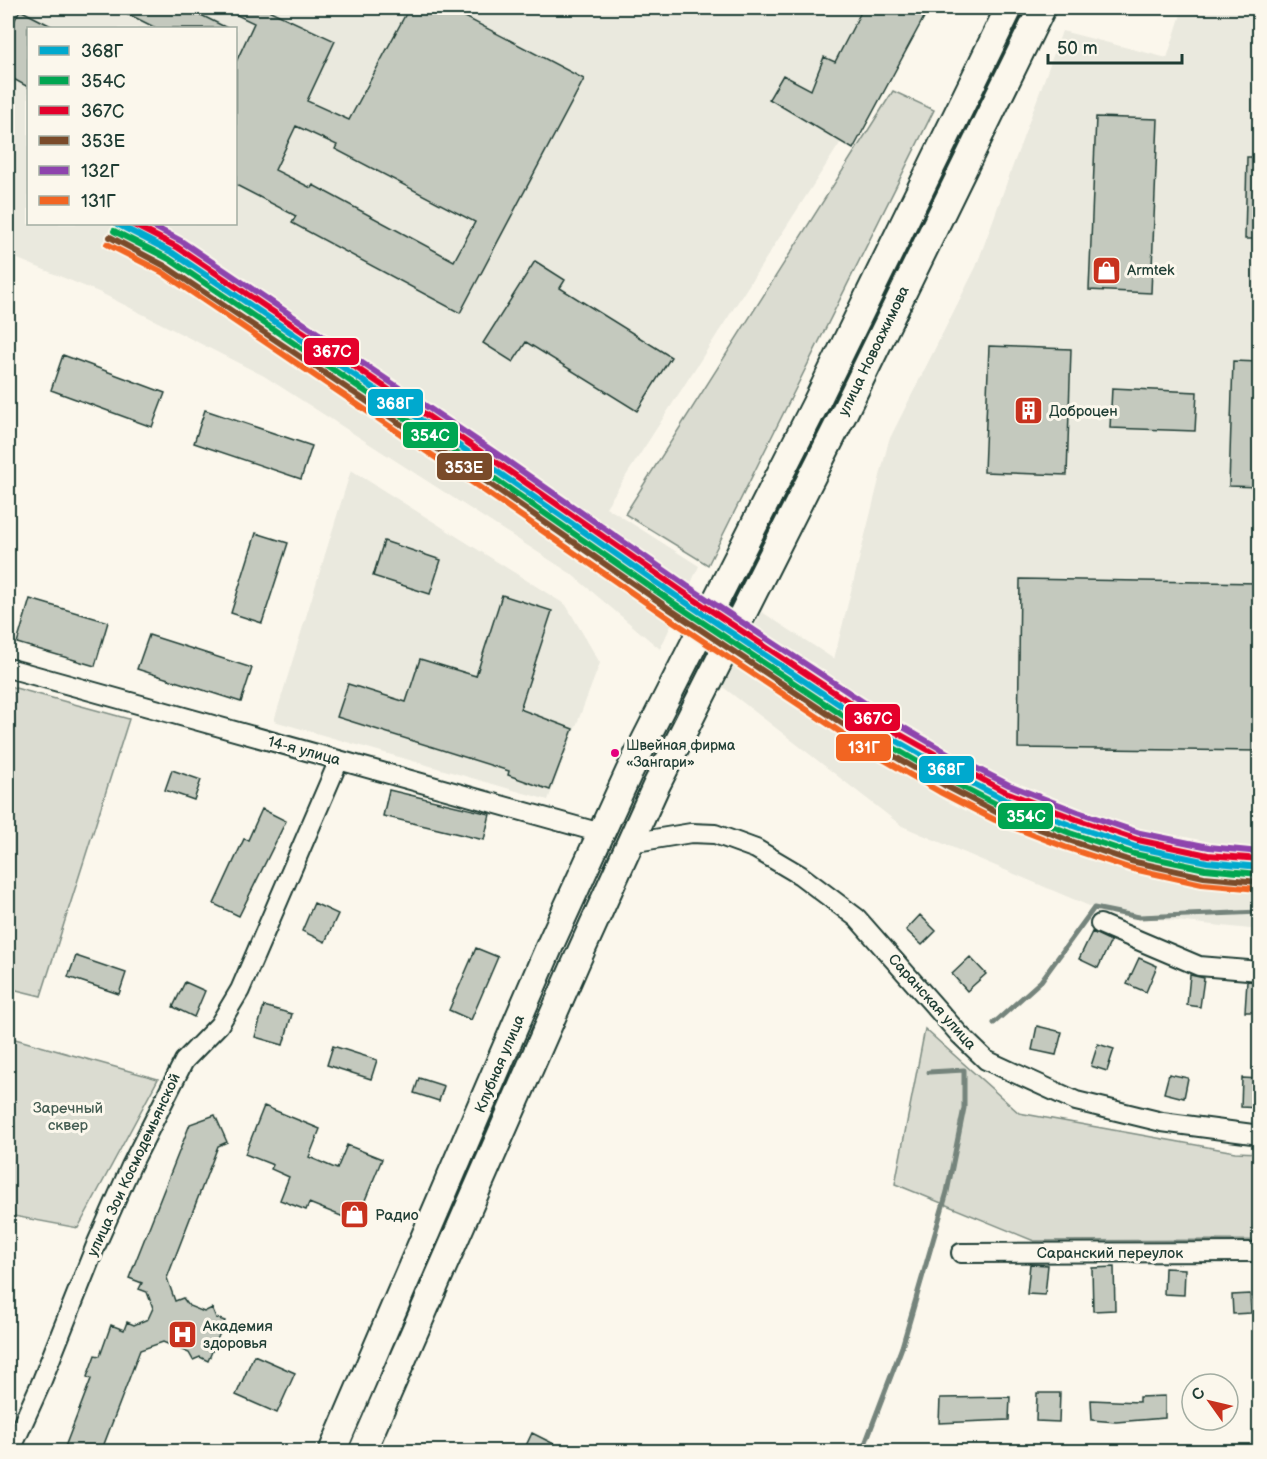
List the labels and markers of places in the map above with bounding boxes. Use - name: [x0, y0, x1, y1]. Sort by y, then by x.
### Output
- shop icon: Armtek: [1090, 254, 1122, 286]
- place label: Armtek: [1127, 261, 1175, 280]
- building icon: Доброцен: [1012, 395, 1044, 427]
- place label: Доброцен: [1049, 402, 1118, 421]
- place label: Швейная фирма «Зангари»: [626, 737, 736, 771]
- marker: Швейная фирма «Зангари»: [609, 747, 621, 759]
- shop icon: Радио: [338, 1199, 370, 1231]
- place label: Радио: [375, 1206, 419, 1225]
- place label: Академия здоровья: [202, 1317, 273, 1353]
- hospital icon: Академия здоровья: [166, 1319, 198, 1351]

